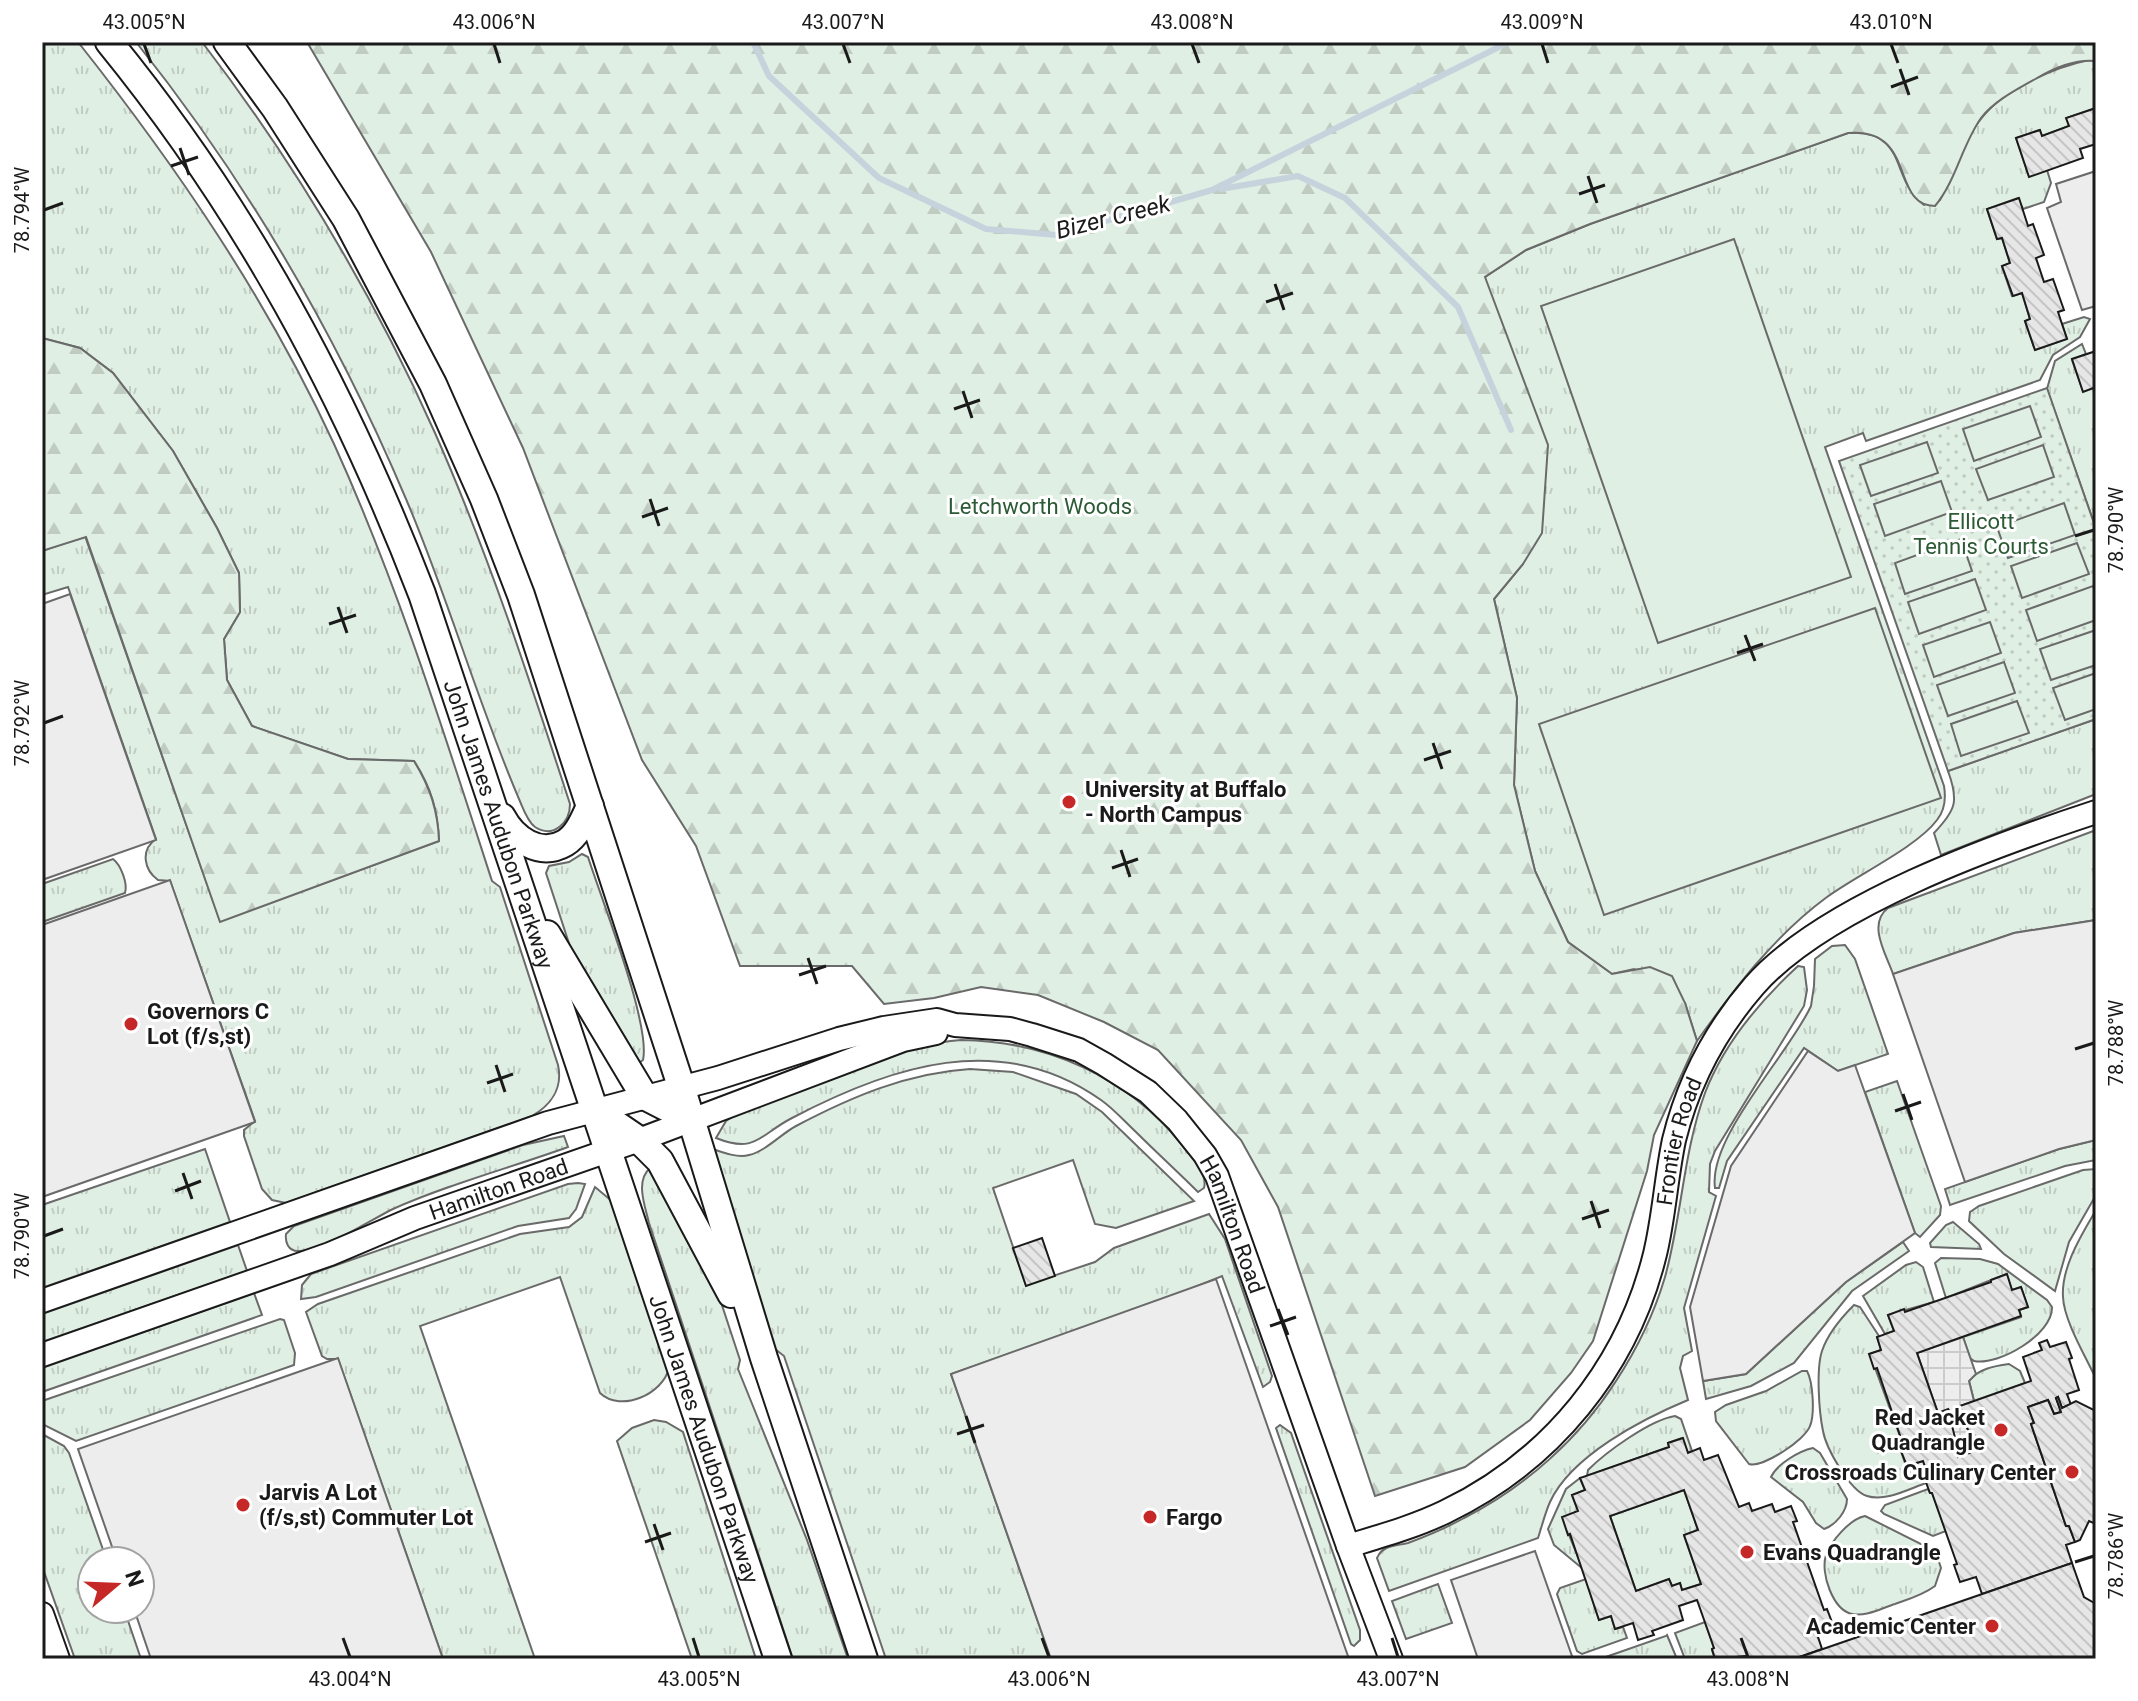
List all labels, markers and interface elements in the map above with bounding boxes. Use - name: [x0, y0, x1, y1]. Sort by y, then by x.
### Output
- text: 43.005°N: [102, 10, 186, 34]
- text: 43.006°N: [452, 10, 536, 34]
- text: 43.007°N: [801, 10, 885, 34]
- text: 43.008°N: [1150, 10, 1234, 34]
- text: 43.009°N: [1500, 10, 1584, 34]
- text: 43.010°N: [1849, 10, 1933, 34]
- text: 78.794°W: [10, 166, 34, 253]
- water label: Bizer Creek: [1053, 189, 1174, 245]
- text: 78.790°W: [2104, 486, 2128, 573]
- park label: Letchworth Woods: [948, 494, 1132, 519]
- park label: Ellicott Tennis Courts: [1913, 509, 2049, 559]
- street label: John James Audubon Parkway: [439, 677, 559, 972]
- text: 78.792°W: [10, 679, 34, 766]
- place label: University at Buffalo - North Campus: [1085, 777, 1287, 827]
- marker: University at Buffalo - North Campus: [1060, 793, 1078, 811]
- place label: Governors C Lot (f/s,st): [147, 999, 269, 1049]
- text: 78.788°W: [2104, 999, 2128, 1086]
- marker: Governors C Lot (f/s,st): [122, 1015, 140, 1033]
- street label: Frontier Road: [1651, 1073, 1707, 1207]
- street label: Hamilton Road: [1195, 1151, 1270, 1296]
- street label: Hamilton Road: [426, 1153, 571, 1225]
- text: 78.790°W: [10, 1192, 34, 1279]
- street label: John James Audubon Parkway: [645, 1291, 764, 1587]
- place label: Red Jacket Quadrangle: [1871, 1405, 1986, 1455]
- marker: Red Jacket Quadrangle: [1992, 1421, 2010, 1439]
- place label: Crossroads Culinary Center: [1785, 1460, 2056, 1485]
- marker: Crossroads Culinary Center: [2063, 1463, 2081, 1481]
- place label: Jarvis A Lot (f/s,st) Commuter Lot: [259, 1480, 474, 1530]
- marker: Jarvis A Lot (f/s,st) Commuter Lot: [234, 1496, 252, 1514]
- place label: Fargo: [1166, 1505, 1222, 1530]
- marker: Fargo: [1141, 1508, 1159, 1526]
- text: 78.786°W: [2104, 1512, 2128, 1599]
- place label: Evans Quadrangle: [1763, 1540, 1941, 1565]
- marker: Evans Quadrangle: [1738, 1543, 1756, 1561]
- north arrow: [76, 1545, 156, 1625]
- text: N: [120, 1567, 149, 1590]
- place label: Academic Center: [1806, 1614, 1976, 1639]
- marker: Academic Center: [1983, 1617, 2001, 1635]
- text: 43.004°N: [308, 1667, 392, 1691]
- text: 43.005°N: [657, 1667, 741, 1691]
- text: 43.006°N: [1007, 1667, 1091, 1691]
- text: 43.007°N: [1356, 1667, 1440, 1691]
- text: 43.008°N: [1706, 1667, 1790, 1691]

